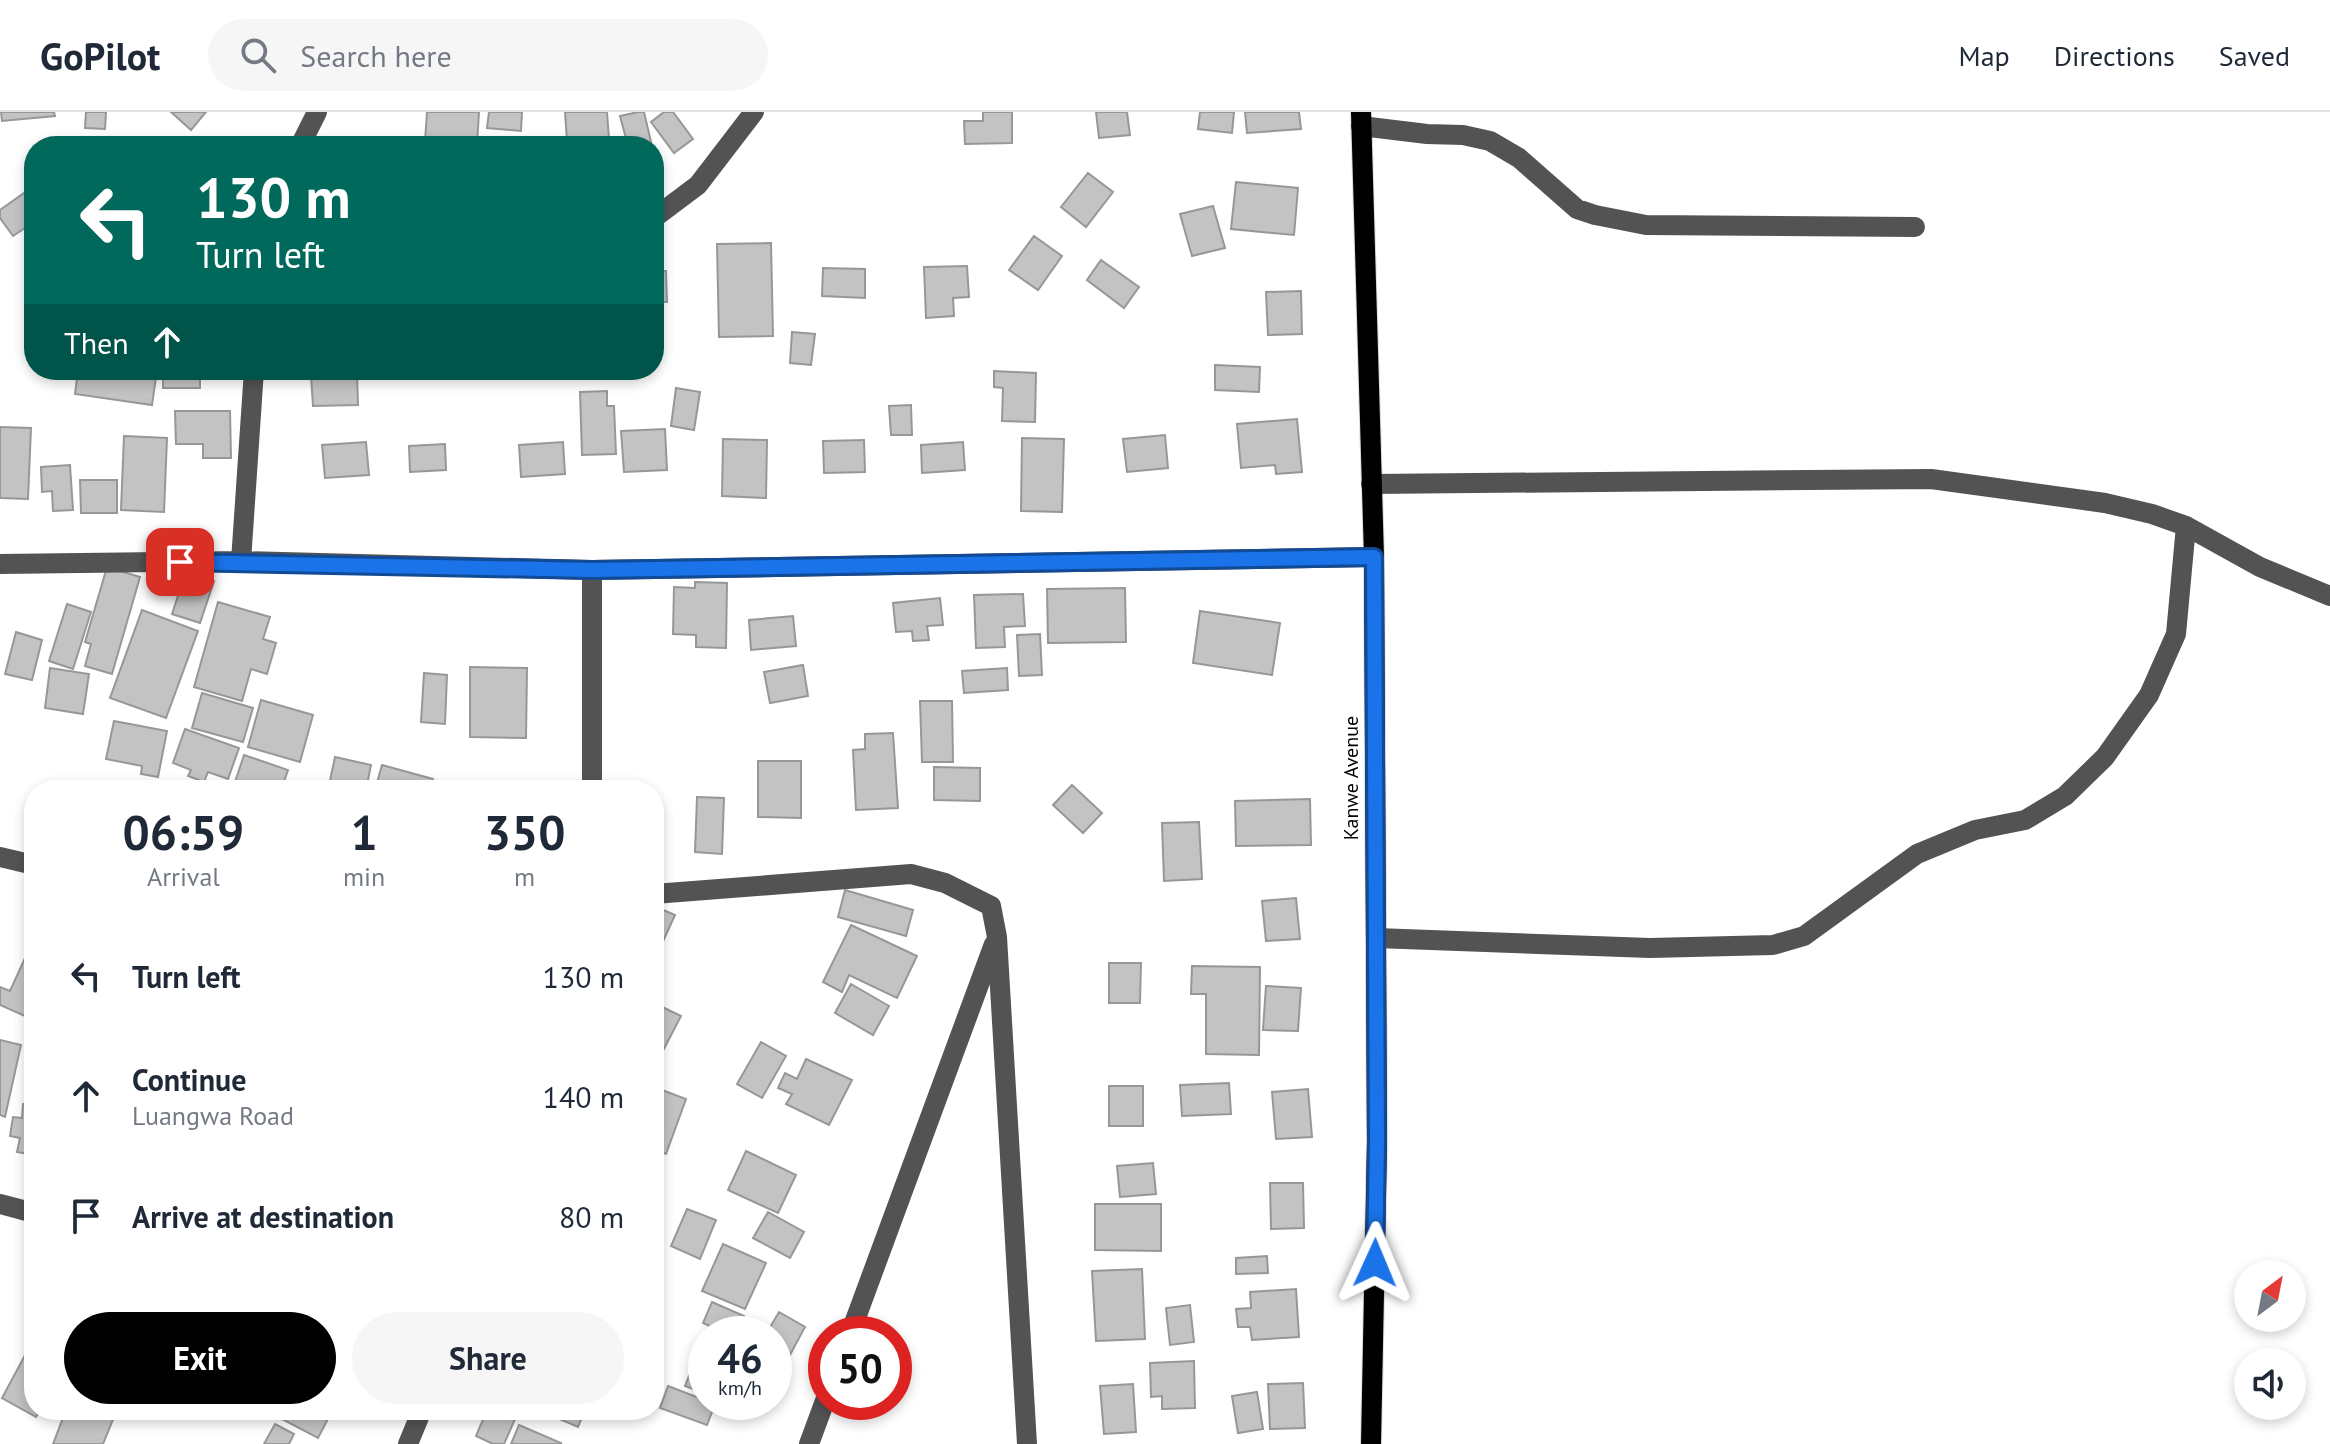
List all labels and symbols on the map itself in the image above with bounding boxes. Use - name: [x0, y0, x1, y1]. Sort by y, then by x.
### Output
- pin: [146, 528, 214, 596]
- street label: Kanwe Avenue: [1338, 716, 1364, 840]
- position arrow: [1333, 1221, 1417, 1305]
- north arrow: [2234, 1260, 2306, 1332]
- speed limit sign: 50: [808, 1316, 912, 1420]

